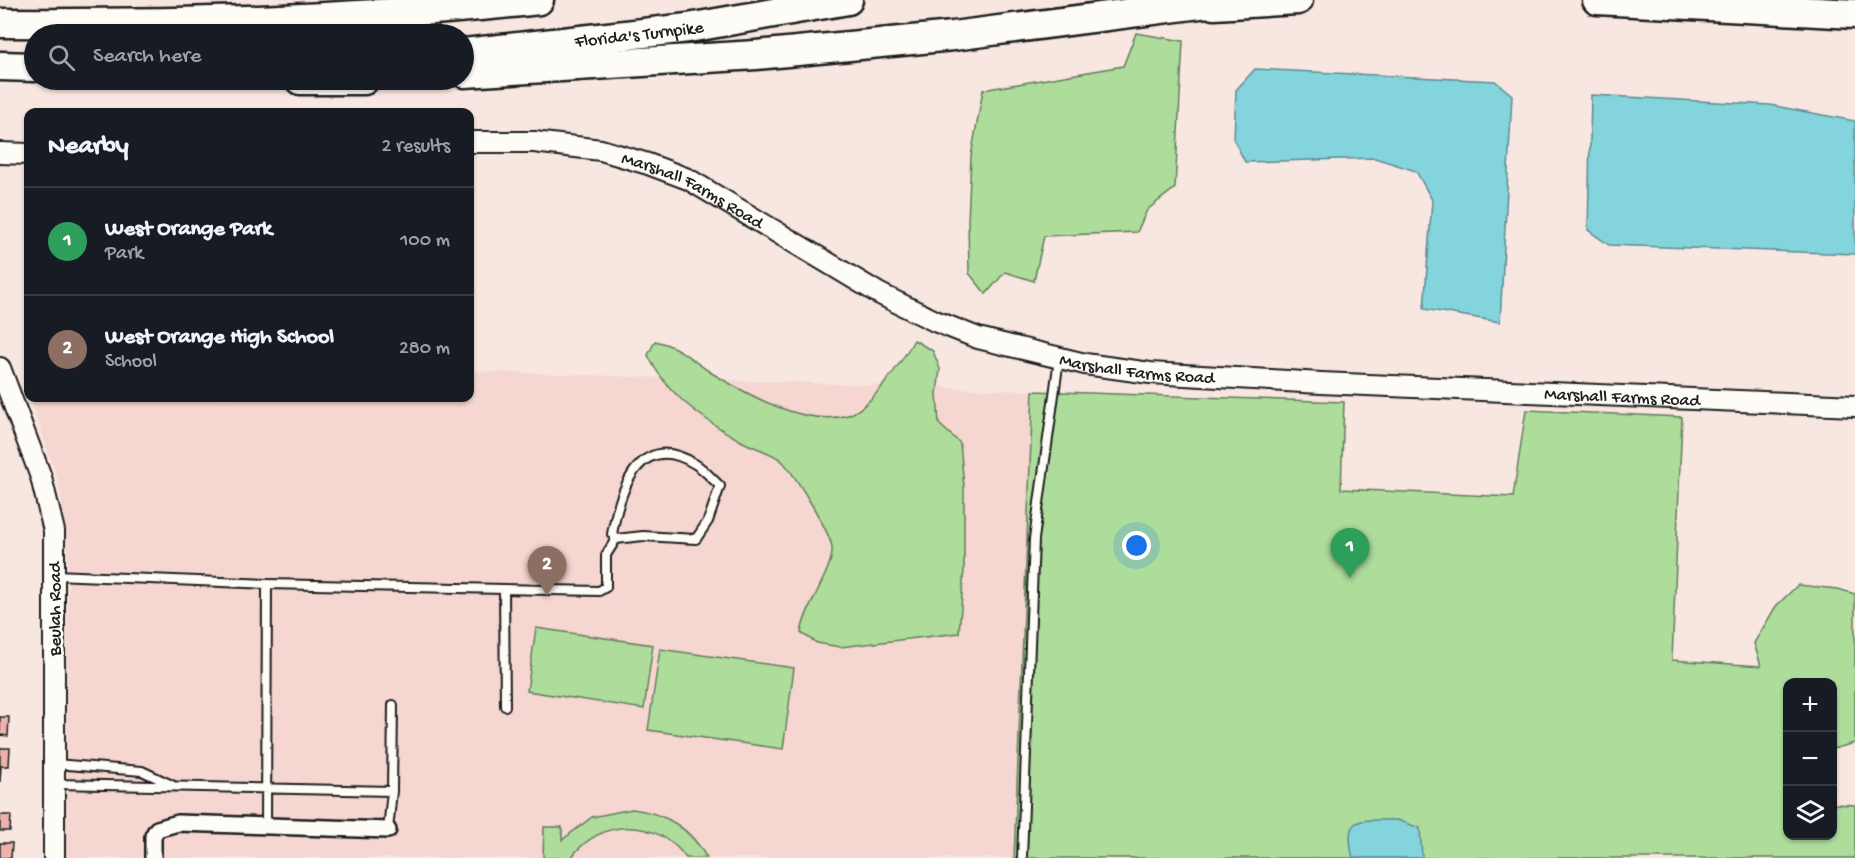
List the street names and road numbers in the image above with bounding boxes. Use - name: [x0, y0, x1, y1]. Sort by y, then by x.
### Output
- street label: Florida's Turnpike: [573, 17, 706, 54]
- street label: Marshall Farms Road: [619, 149, 768, 235]
- street label: Marshall Farms Road: [1057, 350, 1217, 390]
- street label: Marshall Farms Road: [1544, 385, 1702, 412]
- street label: Beulah Road: [46, 560, 67, 657]

